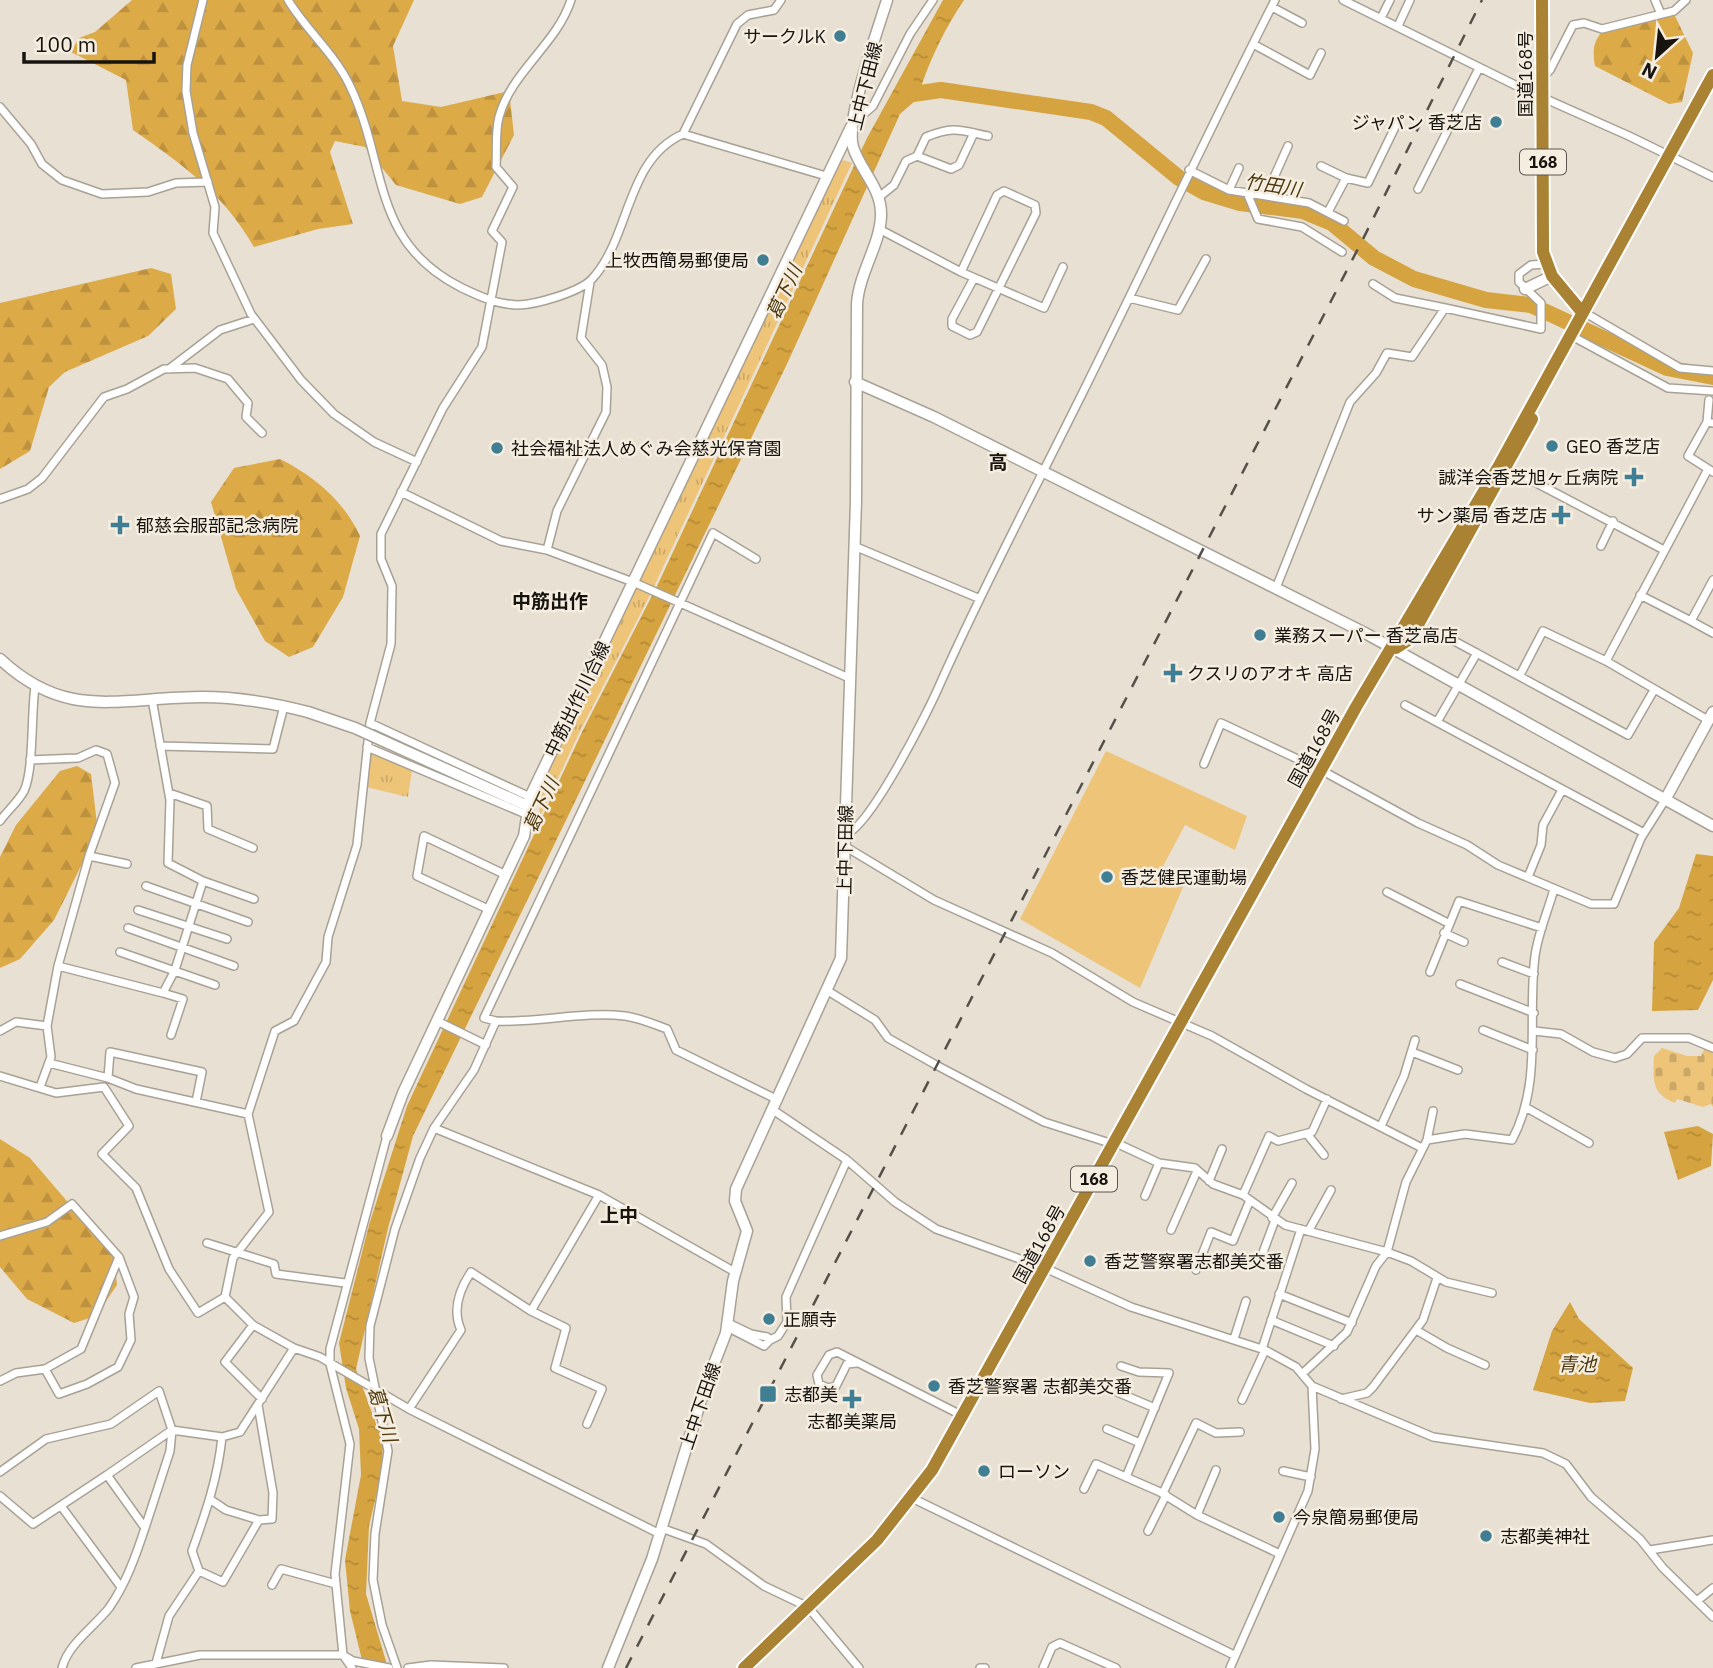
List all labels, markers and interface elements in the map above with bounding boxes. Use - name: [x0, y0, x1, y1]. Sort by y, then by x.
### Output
- scale bar: [24, 21, 154, 65]
- north arrow: [1622, 21, 1692, 91]
- place label: サークルK: [743, 25, 827, 48]
- marker: サークルK: [832, 28, 848, 44]
- text: 100 m: [35, 30, 96, 58]
- street label: 国道168号: [1514, 31, 1537, 117]
- street label: 上中下田線: [843, 40, 887, 132]
- text: N: [1638, 57, 1661, 85]
- place label: ジャパン 香芝店: [1352, 111, 1482, 134]
- marker: ジャパン 香芝店: [1488, 114, 1504, 130]
- road number: 168: [1520, 150, 1566, 174]
- water label: 竹田川: [1243, 169, 1305, 202]
- place label: 上牧西簡易郵便局: [605, 249, 749, 272]
- marker: 上牧西簡易郵便局: [755, 252, 771, 268]
- water label: 葛下川: [761, 259, 808, 323]
- place label: GEO 香芝店: [1566, 435, 1660, 458]
- place label: 社会福祉法人めぐみ会慈光保育園: [511, 437, 782, 460]
- marker: GEO 香芝店: [1544, 438, 1560, 454]
- marker: 社会福祉法人めぐみ会慈光保育園: [489, 440, 505, 456]
- district label: 高: [988, 450, 1008, 474]
- place label: 誠洋会香芝旭ヶ丘病院: [1438, 466, 1618, 489]
- marker: 誠洋会香芝旭ヶ丘病院: [1624, 467, 1644, 487]
- place label: サン薬局 香芝店: [1417, 504, 1547, 527]
- marker: サン薬局 香芝店: [1553, 507, 1569, 523]
- place label: 郁慈会服部記念病院: [136, 514, 298, 537]
- marker: 郁慈会服部記念病院: [110, 515, 130, 535]
- district label: 中筋出作: [512, 589, 588, 613]
- place label: 業務スーパー 香芝高店: [1274, 624, 1458, 647]
- marker: 業務スーパー 香芝高店: [1252, 627, 1268, 643]
- street label: 中筋出作川合線: [539, 637, 615, 761]
- place label: クスリのアオキ 高店: [1187, 662, 1353, 685]
- marker: クスリのアオキ 高店: [1165, 665, 1181, 681]
- street label: 国道168号: [1283, 705, 1345, 791]
- water label: 葛下川: [518, 772, 565, 836]
- street label: 上中下田線: [833, 805, 857, 895]
- place label: 香芝健民運動場: [1121, 866, 1247, 889]
- marker: 香芝健民運動場: [1099, 869, 1115, 885]
- road number: 168: [1071, 1166, 1117, 1191]
- street label: 国道168号: [1008, 1201, 1070, 1287]
- district label: 上中: [600, 1203, 638, 1227]
- place label: 香芝警察署志都美交番: [1104, 1250, 1284, 1273]
- marker: 香芝警察署志都美交番: [1082, 1253, 1098, 1269]
- place label: 正願寺: [783, 1308, 837, 1331]
- marker: 正願寺: [761, 1311, 777, 1327]
- water label: 青池: [1558, 1352, 1598, 1376]
- street label: 上中下田線: [674, 1360, 726, 1452]
- place label: 香芝警察署 志都美交番: [948, 1375, 1132, 1398]
- marker: 香芝警察署 志都美交番: [926, 1378, 942, 1394]
- water label: 葛下川: [363, 1383, 403, 1447]
- place label: 志都美: [784, 1383, 838, 1406]
- marker: 志都美: [758, 1384, 778, 1404]
- marker: 志都美薬局: [844, 1391, 860, 1407]
- place label: 志都美薬局: [807, 1410, 897, 1433]
- place label: ローソン: [998, 1460, 1070, 1483]
- marker: ローソン: [976, 1463, 992, 1479]
- place label: 今泉簡易郵便局: [1293, 1506, 1419, 1529]
- marker: 今泉簡易郵便局: [1271, 1509, 1287, 1525]
- place label: 志都美神社: [1500, 1525, 1590, 1548]
- marker: 志都美神社: [1478, 1528, 1494, 1544]

